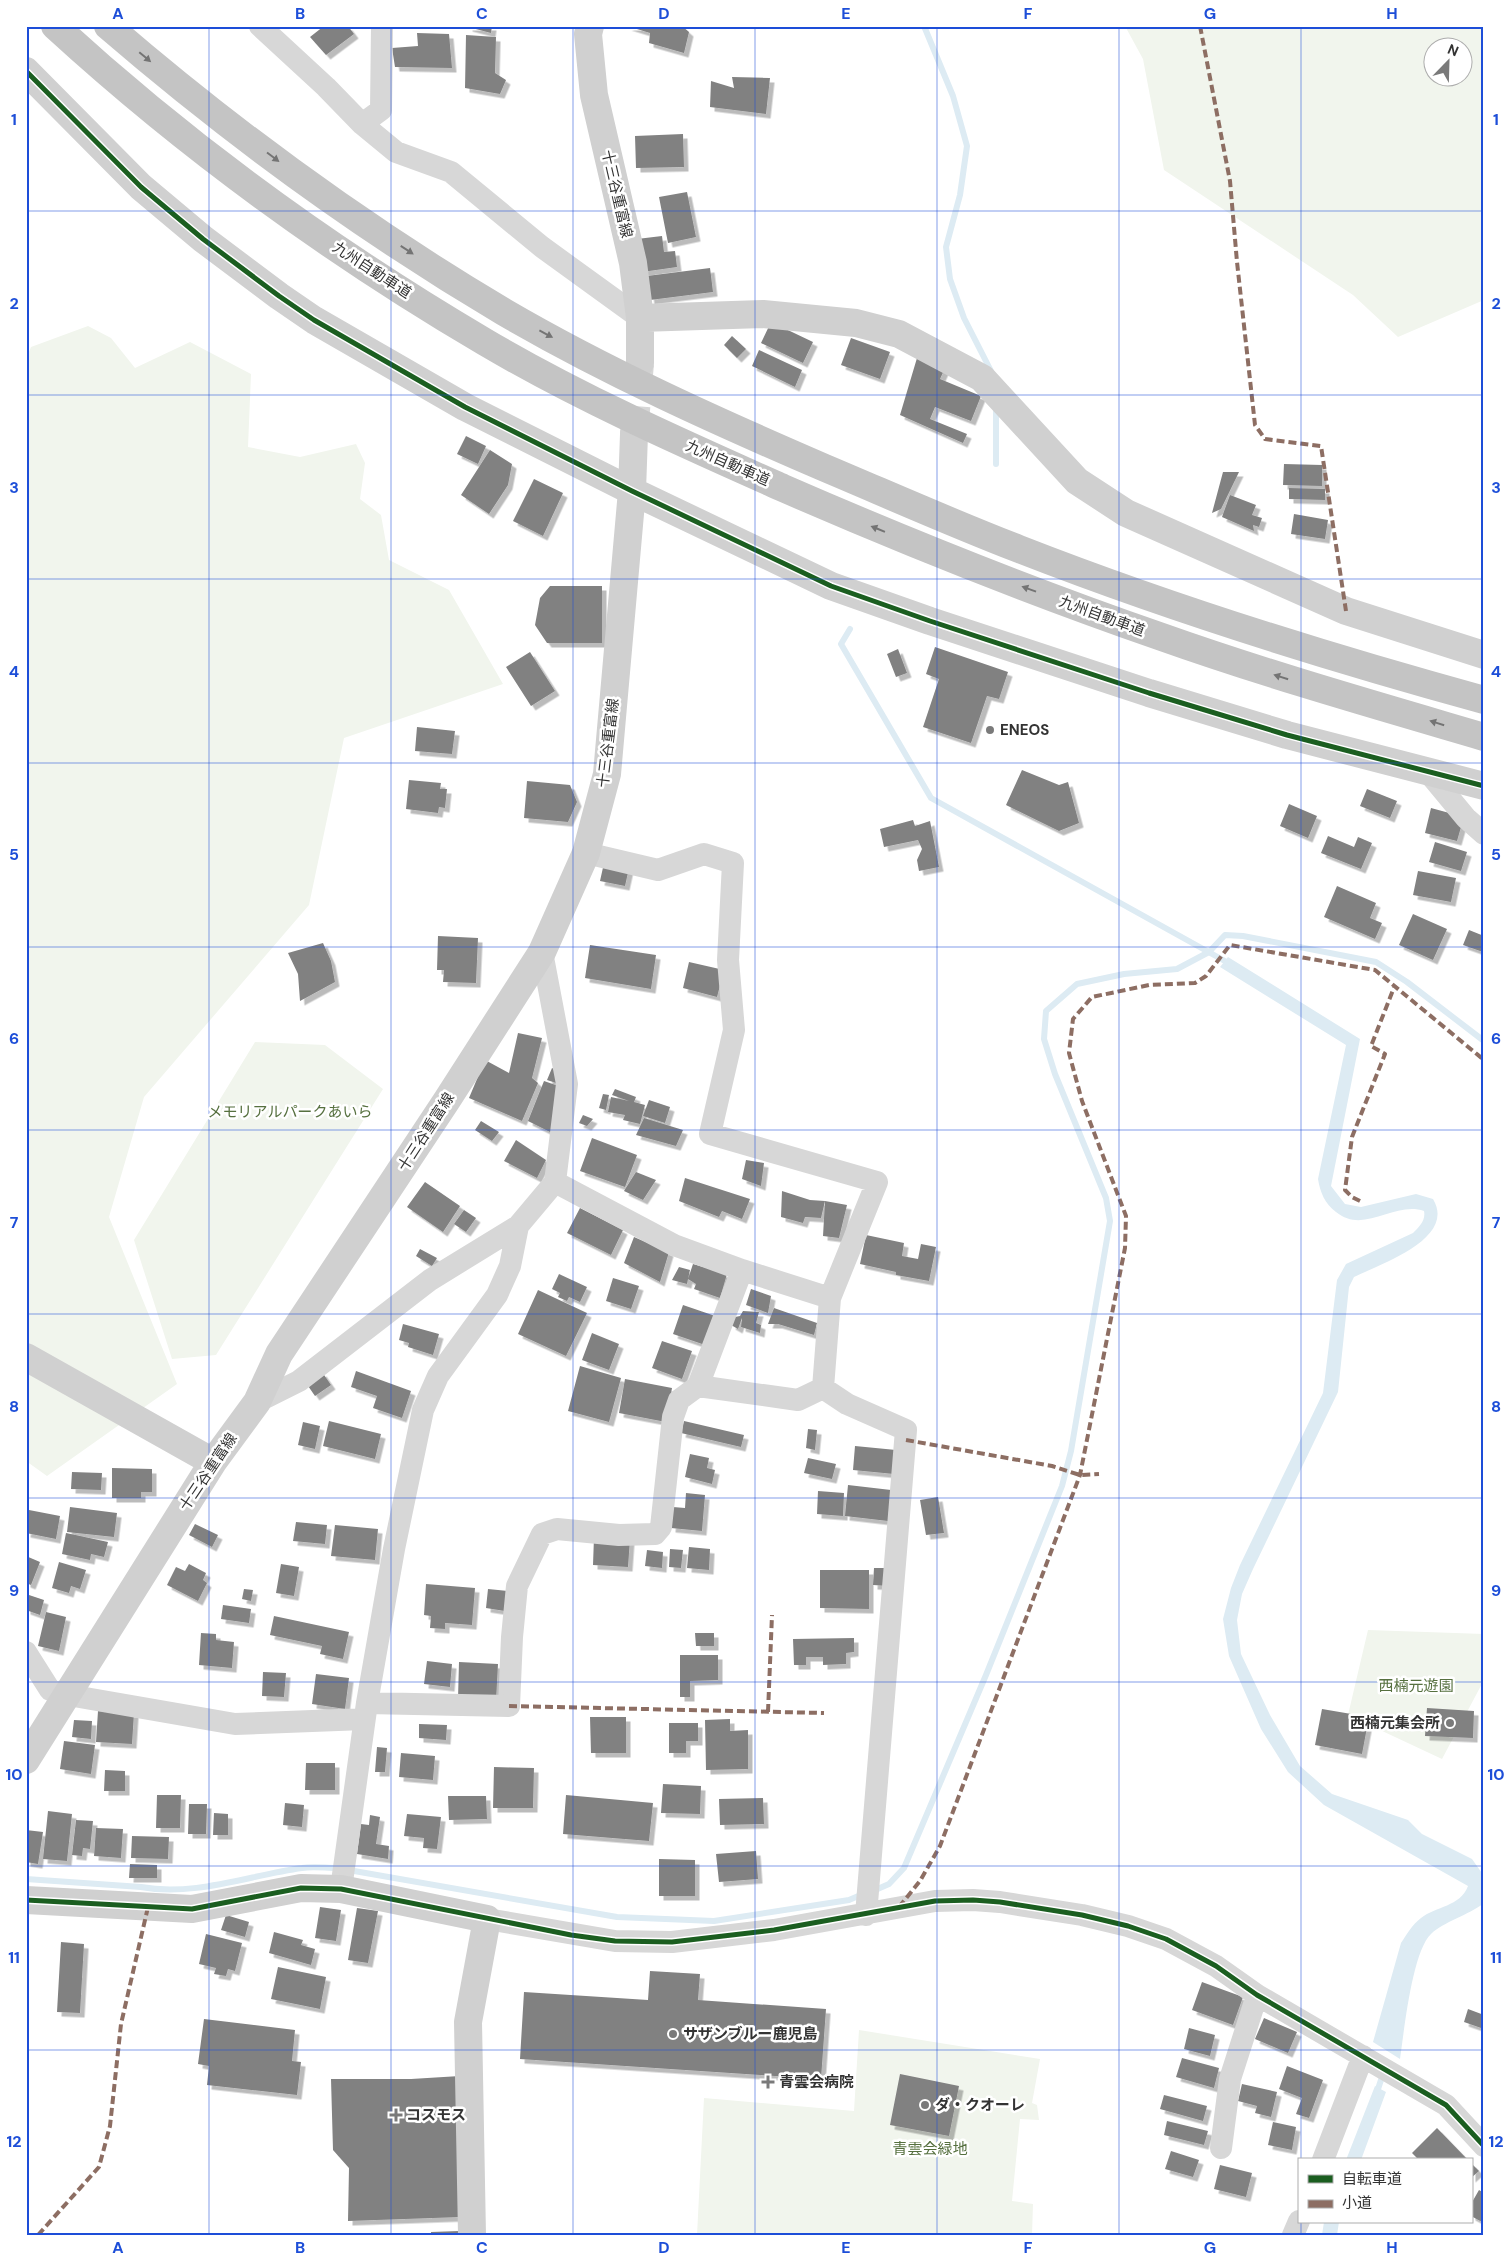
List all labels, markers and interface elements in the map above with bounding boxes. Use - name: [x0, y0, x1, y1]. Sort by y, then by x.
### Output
- text: A: [112, 3, 124, 24]
- text: B: [295, 3, 305, 24]
- text: C: [476, 3, 488, 24]
- text: D: [658, 3, 670, 24]
- text: E: [841, 3, 851, 24]
- text: F: [1024, 3, 1033, 24]
- text: G: [1204, 3, 1216, 24]
- text: H: [1386, 3, 1398, 24]
- north arrow: [1422, 38, 1472, 88]
- text: N: [1445, 40, 1461, 60]
- one-way arrow: [138, 52, 151, 63]
- text: 1: [11, 109, 17, 130]
- text: 1: [1493, 109, 1499, 130]
- street label: 十三谷重富線: [597, 148, 637, 240]
- one-way arrow: [266, 152, 279, 163]
- street label: 九州自動車道: [329, 237, 415, 303]
- one-way arrow: [400, 245, 413, 255]
- text: 2: [9, 293, 19, 314]
- text: 2: [1491, 293, 1501, 314]
- one-way arrow: [538, 330, 553, 338]
- street label: 九州自動車道: [683, 436, 773, 490]
- text: 3: [9, 477, 19, 498]
- text: 3: [1491, 477, 1501, 498]
- one-way arrow: [871, 524, 885, 532]
- one-way arrow: [1021, 585, 1036, 592]
- street label: 九州自動車道: [1056, 591, 1148, 641]
- text: 4: [9, 661, 19, 682]
- text: 4: [1491, 661, 1501, 682]
- one-way arrow: [1274, 672, 1289, 680]
- street label: 十三谷重富線: [593, 697, 623, 789]
- one-way arrow: [1429, 719, 1444, 727]
- place label: ENEOS: [1000, 720, 1049, 740]
- marker: ENEOS: [984, 724, 996, 736]
- text: 5: [9, 844, 19, 865]
- text: 5: [1491, 844, 1501, 865]
- text: 6: [9, 1028, 19, 1049]
- text: 6: [1491, 1028, 1501, 1049]
- street label: 十三谷重富線: [393, 1089, 459, 1175]
- park label: メモリアルパークあいら: [208, 1102, 372, 1122]
- text: 7: [10, 1212, 19, 1233]
- text: 7: [1492, 1212, 1501, 1233]
- text: 8: [9, 1396, 19, 1417]
- text: 8: [1491, 1396, 1501, 1417]
- street label: 十三谷重富線: [175, 1429, 241, 1515]
- text: 9: [9, 1580, 19, 1601]
- text: 9: [1491, 1580, 1501, 1601]
- park label: 西楠元遊園: [1378, 1676, 1454, 1696]
- place label: 西楠元集会所: [1350, 1713, 1440, 1733]
- marker: 西楠元集会所: [1444, 1717, 1456, 1729]
- text: 10: [5, 1764, 23, 1785]
- text: 10: [1487, 1764, 1505, 1785]
- text: 11: [8, 1947, 20, 1968]
- text: 11: [1490, 1947, 1502, 1968]
- place label: サザンブルー鹿児島: [683, 2024, 818, 2044]
- marker: サザンブルー鹿児島: [667, 2028, 679, 2040]
- place label: 青雲会病院: [779, 2072, 854, 2092]
- marker: 青雲会病院: [761, 2075, 775, 2089]
- place label: ダ・クオーレ: [935, 2095, 1025, 2115]
- marker: ダ・クオーレ: [919, 2099, 931, 2111]
- place label: コスモス: [406, 2105, 466, 2125]
- marker: コスモス: [390, 2109, 402, 2121]
- text: 12: [6, 2131, 22, 2152]
- text: 12: [1488, 2131, 1504, 2152]
- park label: 青雲会緑地: [892, 2139, 968, 2159]
- legend: [1298, 2158, 1472, 2224]
- text: 自転車道: [1342, 2169, 1402, 2189]
- text: 小道: [1342, 2193, 1372, 2213]
- text: A: [112, 2237, 124, 2258]
- text: B: [295, 2237, 305, 2258]
- text: C: [476, 2237, 488, 2258]
- text: D: [658, 2237, 670, 2258]
- text: E: [841, 2237, 851, 2258]
- text: F: [1024, 2237, 1033, 2258]
- text: G: [1204, 2237, 1216, 2258]
- text: H: [1386, 2237, 1398, 2258]

